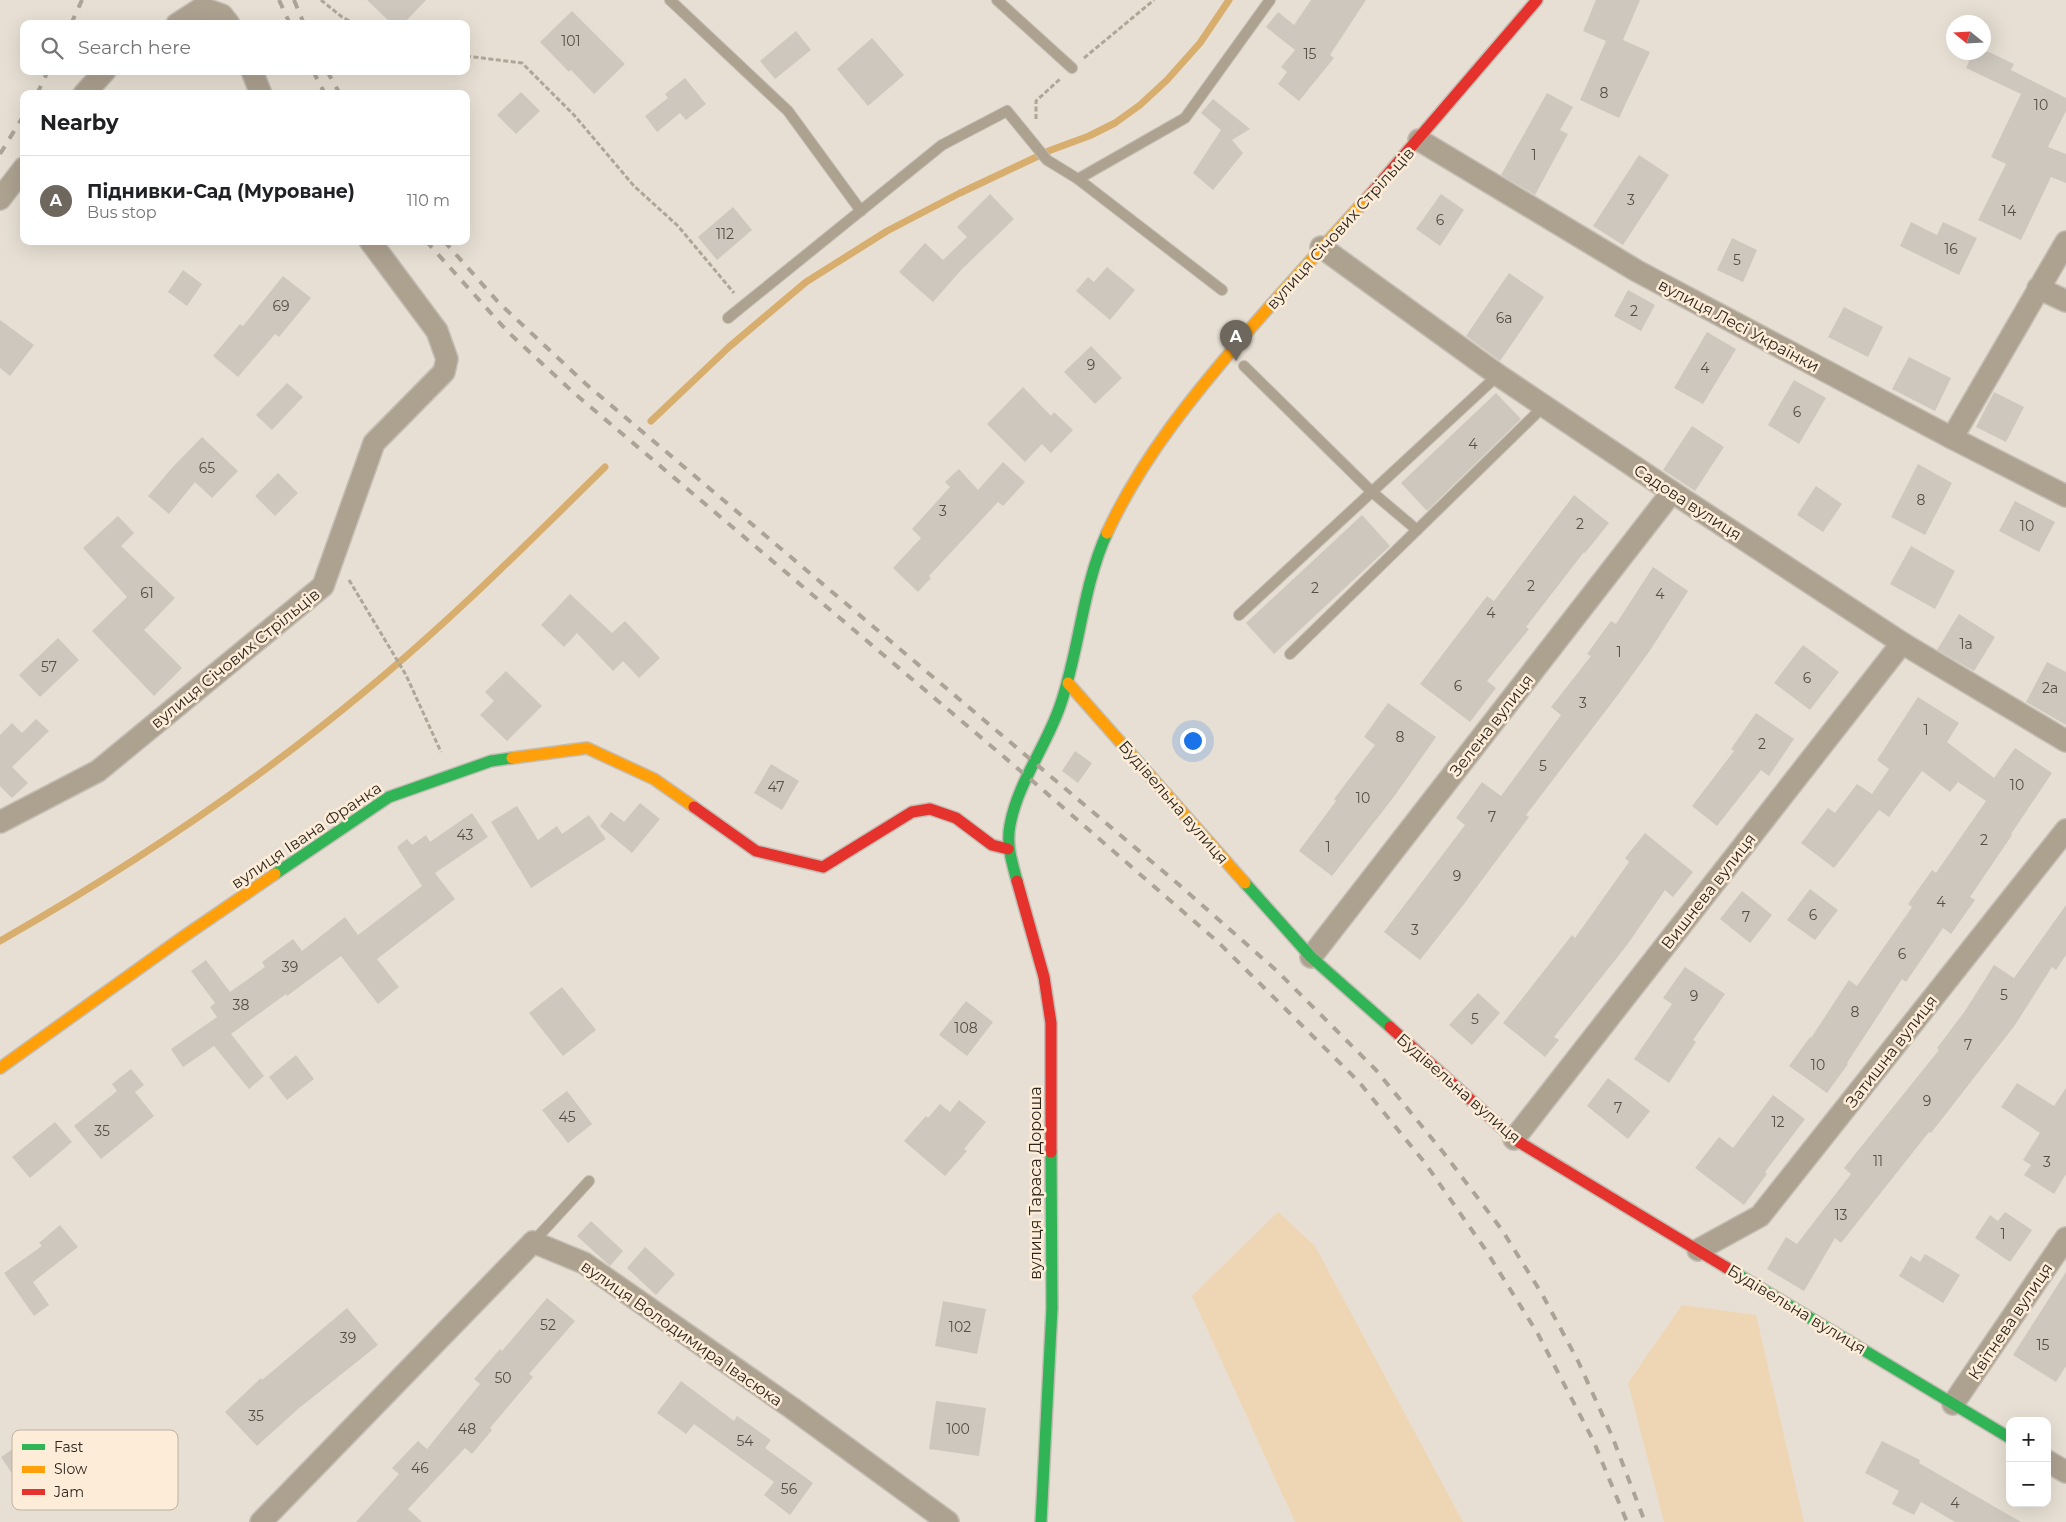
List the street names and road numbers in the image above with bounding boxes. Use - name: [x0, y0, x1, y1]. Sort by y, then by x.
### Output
- street label: вулиця Січових Стрільців: [1263, 143, 1418, 313]
- street label: вулиця Лесі Українки: [1655, 275, 1822, 376]
- street label: Садова вулиця: [1630, 461, 1745, 544]
- street label: вулиця Січових Стрільців: [147, 584, 323, 732]
- street label: Зелена вулиця: [1446, 671, 1537, 780]
- street label: Будівельна вулиця: [1115, 737, 1233, 868]
- street label: вулиця Івана Франка: [228, 778, 385, 893]
- street label: Вишнева вулиця: [1657, 830, 1760, 953]
- street label: Затишна вулиця: [1842, 991, 1941, 1111]
- street label: Будівельна вулиця: [1393, 1029, 1524, 1147]
- street label: вулиця Тараса Дороша: [1026, 1086, 1045, 1280]
- street label: вулиця Володимира Івасюка: [577, 1256, 786, 1410]
- street label: Квітнева вулиця: [1964, 1259, 2057, 1383]
- street label: Будівельна вулиця: [1724, 1261, 1869, 1358]

